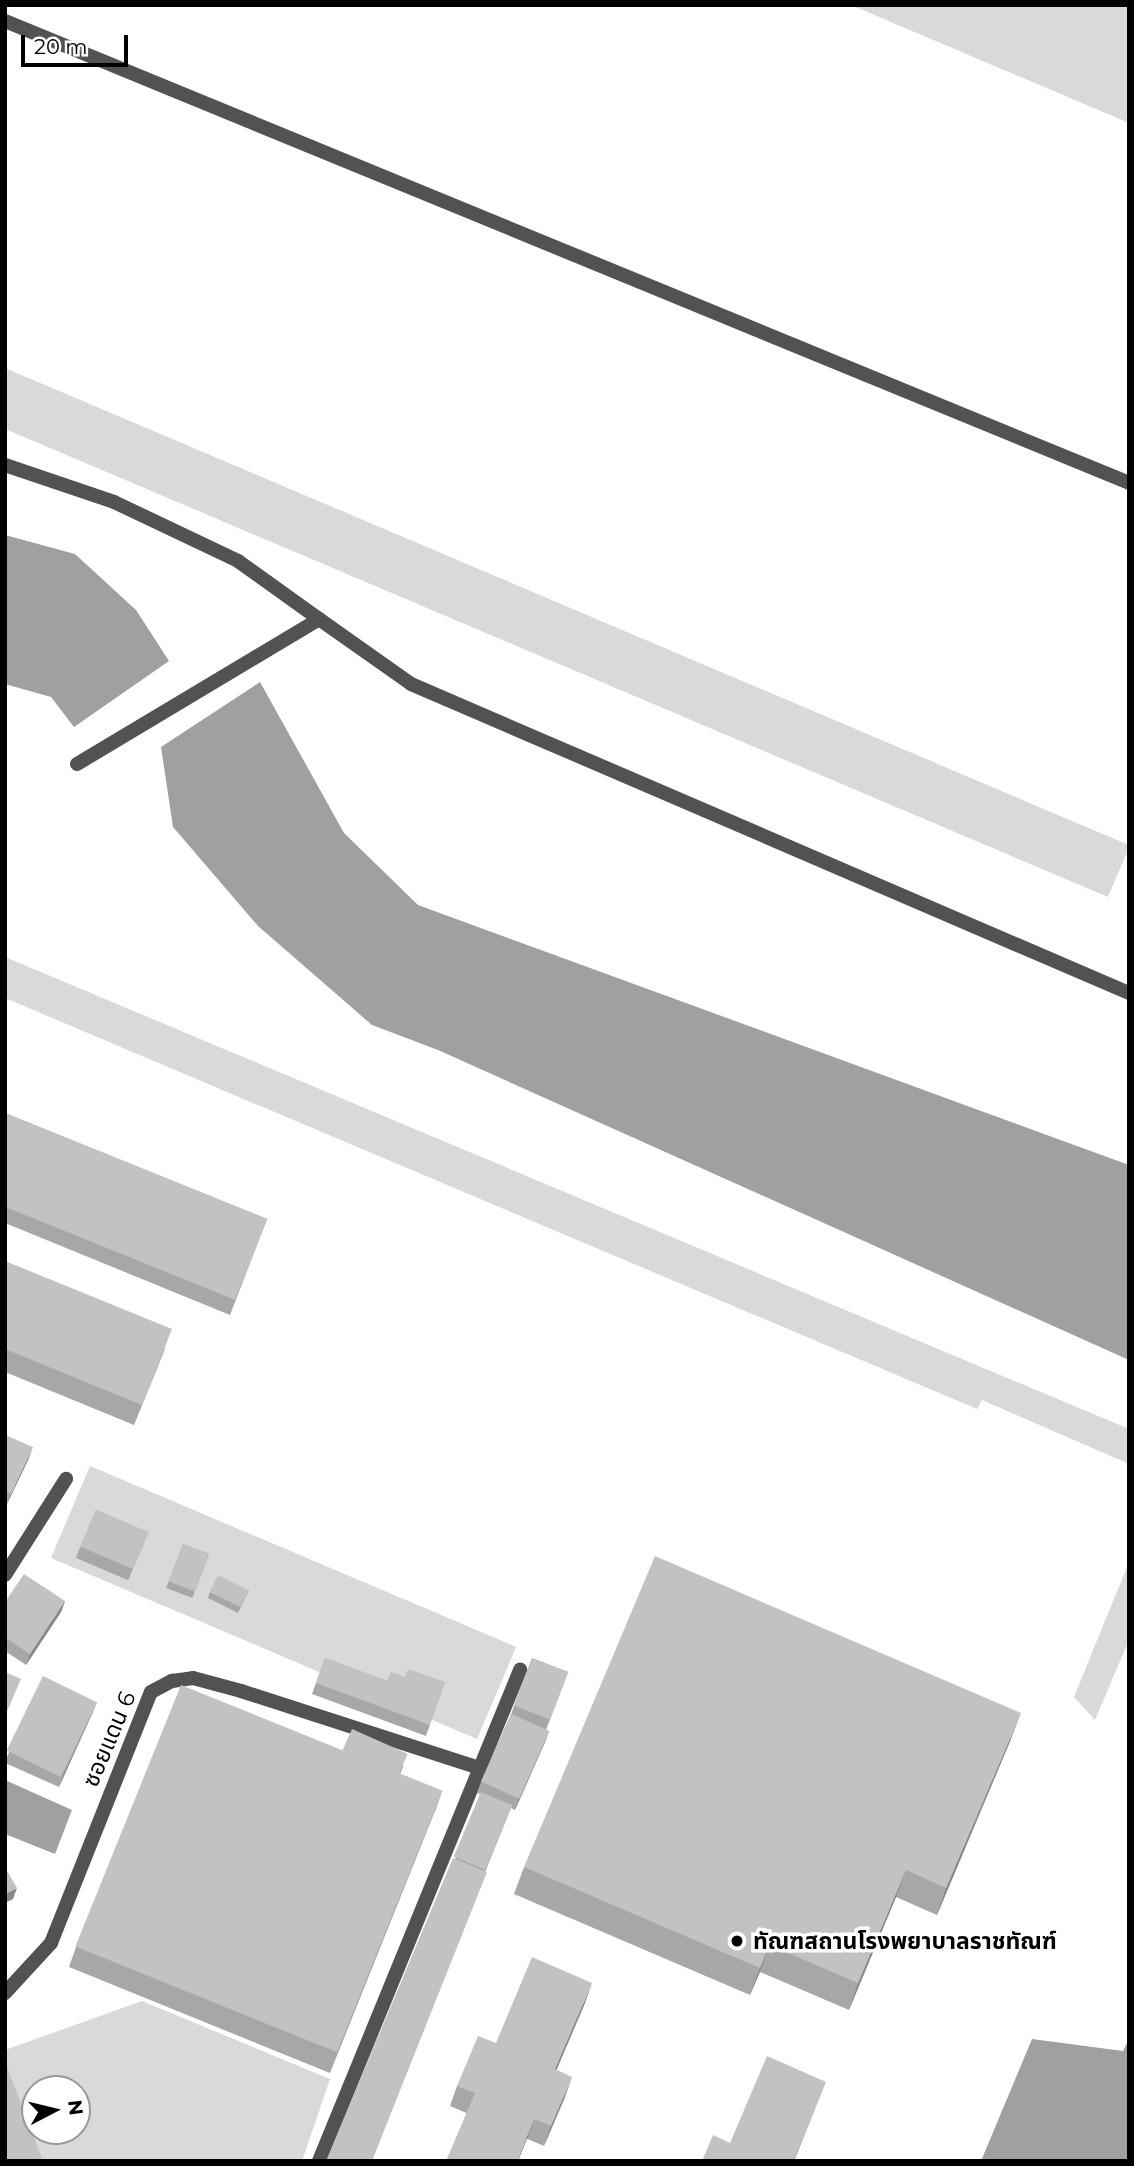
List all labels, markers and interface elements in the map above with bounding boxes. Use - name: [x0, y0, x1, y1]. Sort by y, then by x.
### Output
- scale bar: [24, 21, 131, 65]
- text: 20 m: [34, 34, 88, 59]
- street label: ซอยแดน 6: [77, 1687, 141, 1791]
- place label: ทัณฑสถานโรงพยาบาลราชทัณฑ์: [753, 1927, 1057, 1955]
- marker: ทัณฑสถานโรงพยาบาลราชทัณฑ์: [727, 1931, 747, 1951]
- north arrow: [21, 2075, 91, 2145]
- text: N: [63, 2099, 88, 2117]

